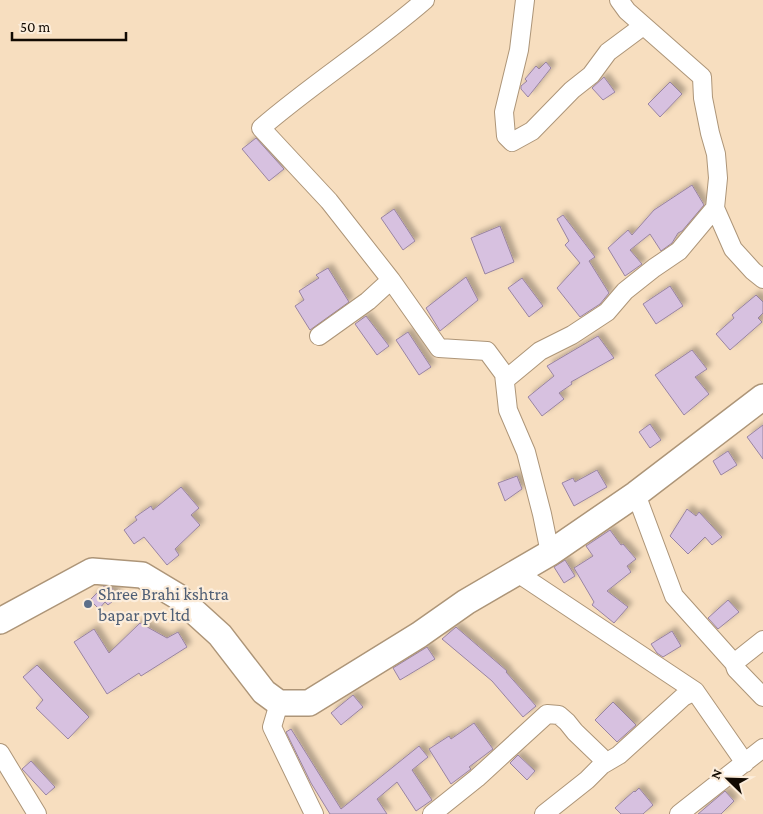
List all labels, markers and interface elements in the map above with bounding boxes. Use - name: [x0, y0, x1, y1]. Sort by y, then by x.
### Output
- scale bar: [12, 10, 126, 42]
- text: 50 m: [20, 19, 50, 35]
- place label: Shree Brahi kshtra bapar pvt ltd: [98, 584, 229, 625]
- marker: Shree Brahi kshtra bapar pvt ltd: [82, 598, 94, 610]
- north arrow: [703, 754, 753, 804]
- text: N: [707, 766, 725, 781]

